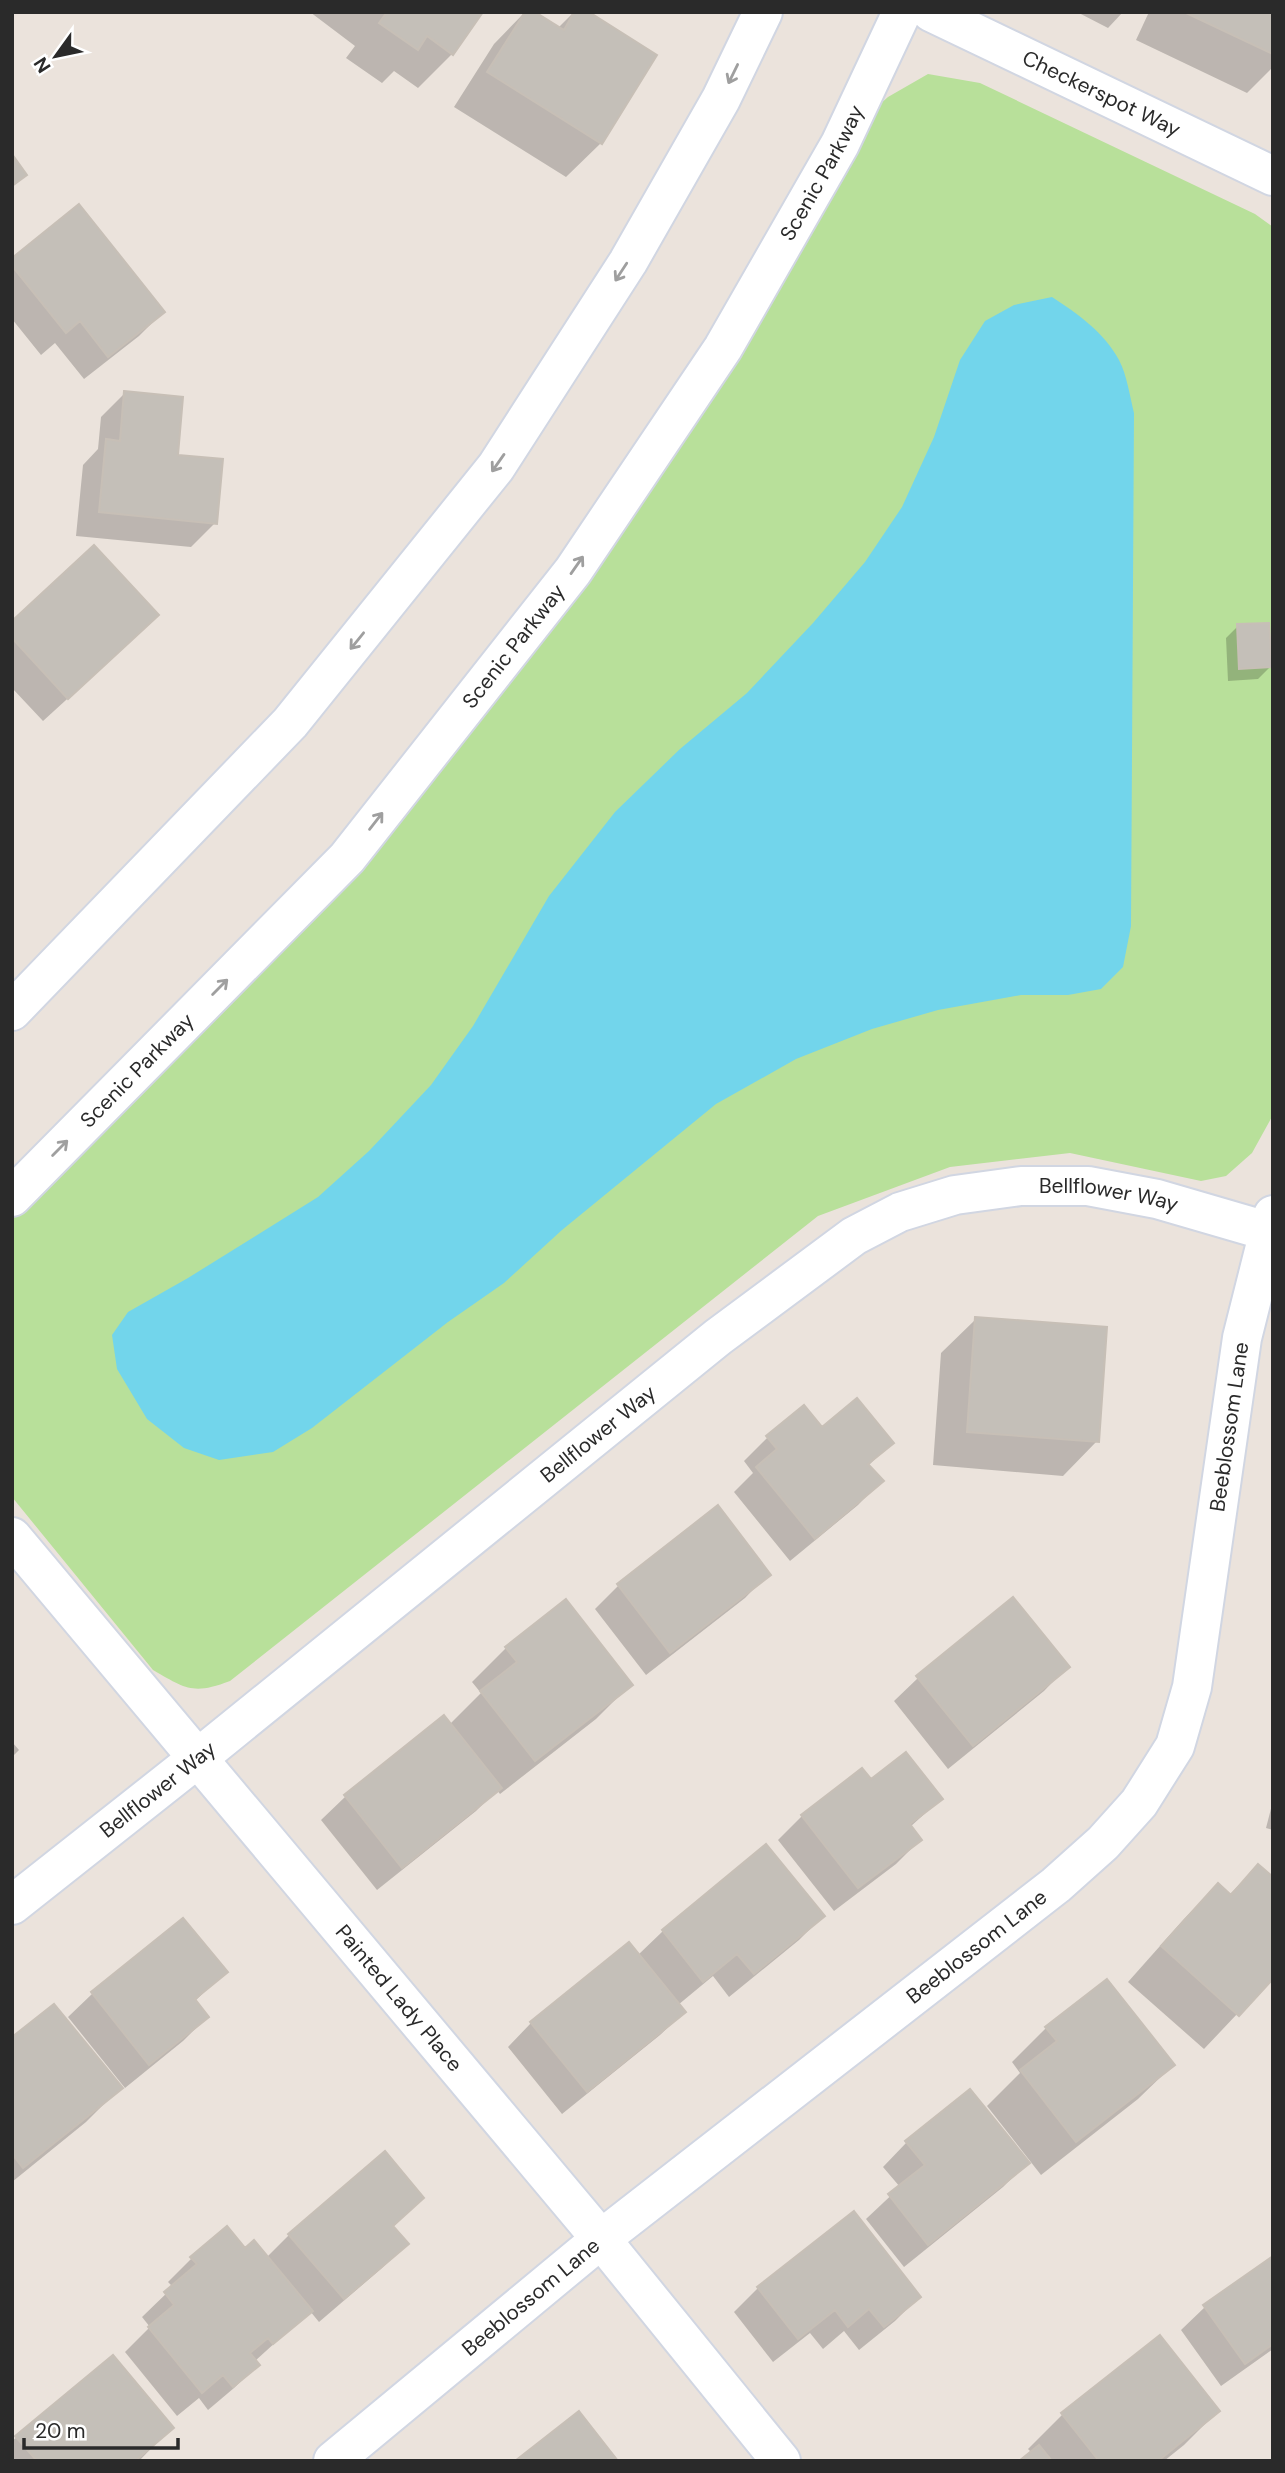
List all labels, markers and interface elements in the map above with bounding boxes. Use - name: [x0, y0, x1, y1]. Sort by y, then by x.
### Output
- north arrow: [21, 21, 91, 91]
- street label: Checkerspot Way: [1018, 44, 1185, 144]
- text: N: [28, 52, 56, 78]
- one-way arrow: [726, 63, 740, 84]
- street label: Scenic Parkway: [774, 100, 870, 246]
- one-way arrow: [614, 261, 628, 281]
- one-way arrow: [491, 453, 505, 472]
- one-way arrow: [570, 556, 584, 575]
- street label: Scenic Parkway: [456, 578, 572, 714]
- one-way arrow: [349, 631, 364, 649]
- one-way arrow: [369, 813, 384, 831]
- one-way arrow: [212, 978, 229, 995]
- street label: Scenic Parkway: [74, 1007, 200, 1134]
- one-way arrow: [52, 1140, 69, 1157]
- street label: Bellflower Way: [1039, 1172, 1182, 1219]
- street label: Beeblossom Lane: [1203, 1340, 1255, 1514]
- street label: Bellflower Way: [535, 1379, 662, 1489]
- street label: Bellflower Way: [94, 1735, 222, 1844]
- street label: Beeblossom Lane: [901, 1883, 1053, 2010]
- street label: Painted Lady Place: [329, 1919, 469, 2078]
- street label: Beeblossom Lane: [456, 2232, 606, 2362]
- scale bar: [24, 2406, 178, 2450]
- text: 20 m: [35, 2417, 86, 2445]

